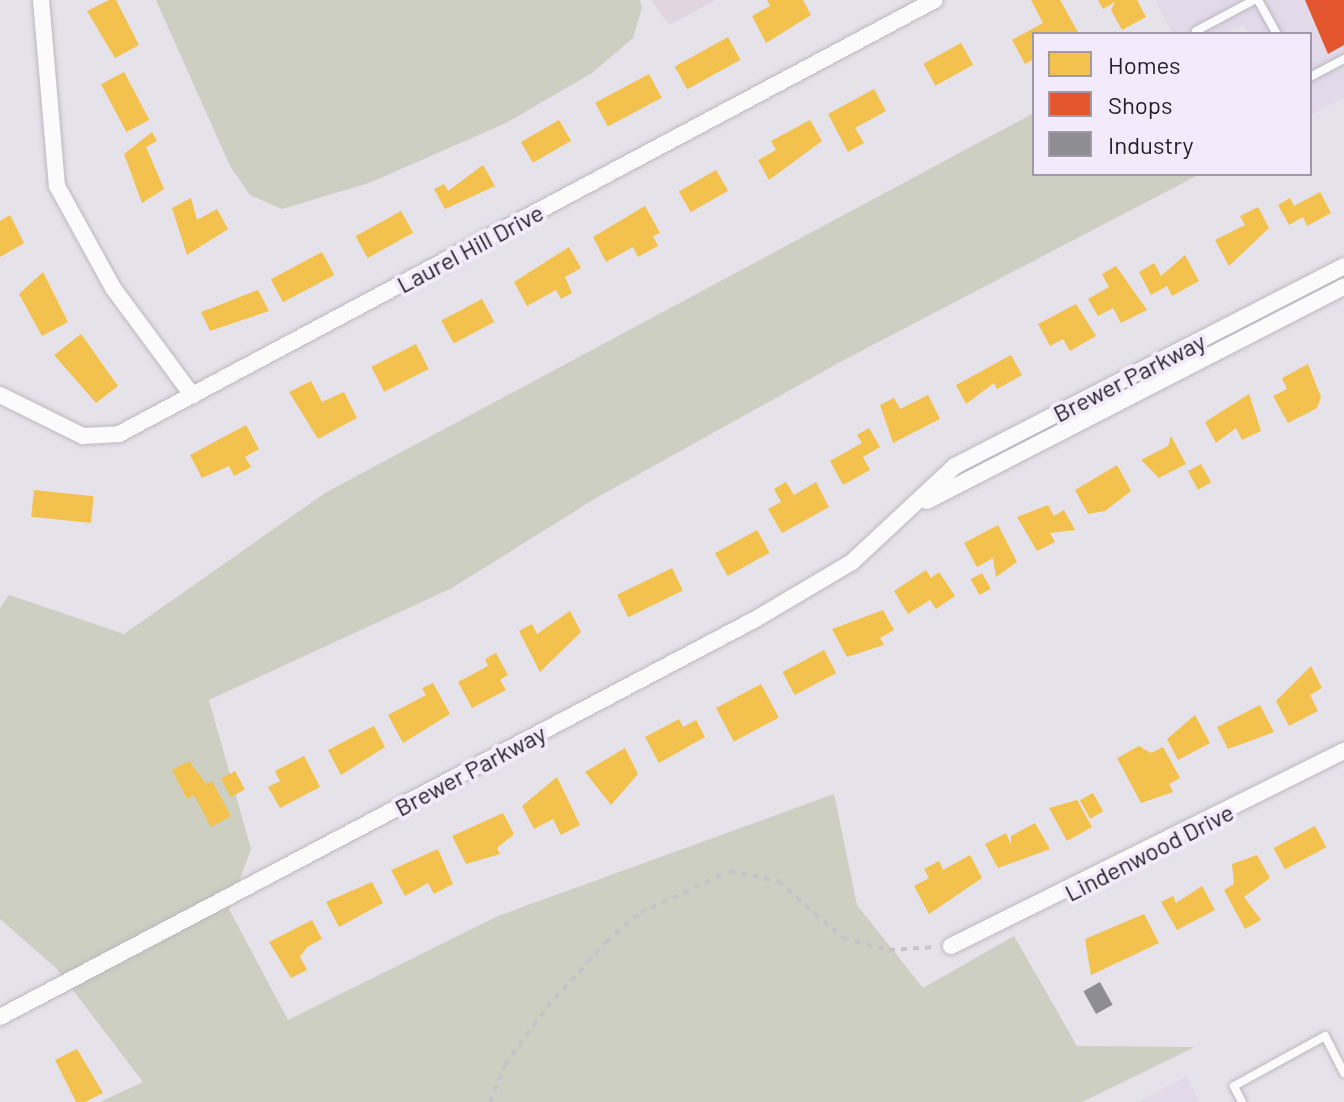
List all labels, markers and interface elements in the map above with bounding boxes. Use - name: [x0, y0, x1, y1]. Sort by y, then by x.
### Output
- legend: [1032, 32, 1312, 176]
- text: Homes: [1108, 50, 1181, 79]
- text: Shops: [1108, 90, 1173, 119]
- text: Industry: [1108, 130, 1194, 159]
- street label: Laurel Hill Drive: [392, 197, 548, 299]
- street label: Brewer Parkway: [1048, 326, 1210, 428]
- street label: Brewer Parkway: [390, 718, 550, 822]
- street label: Lindenwood Drive: [1060, 797, 1238, 907]

